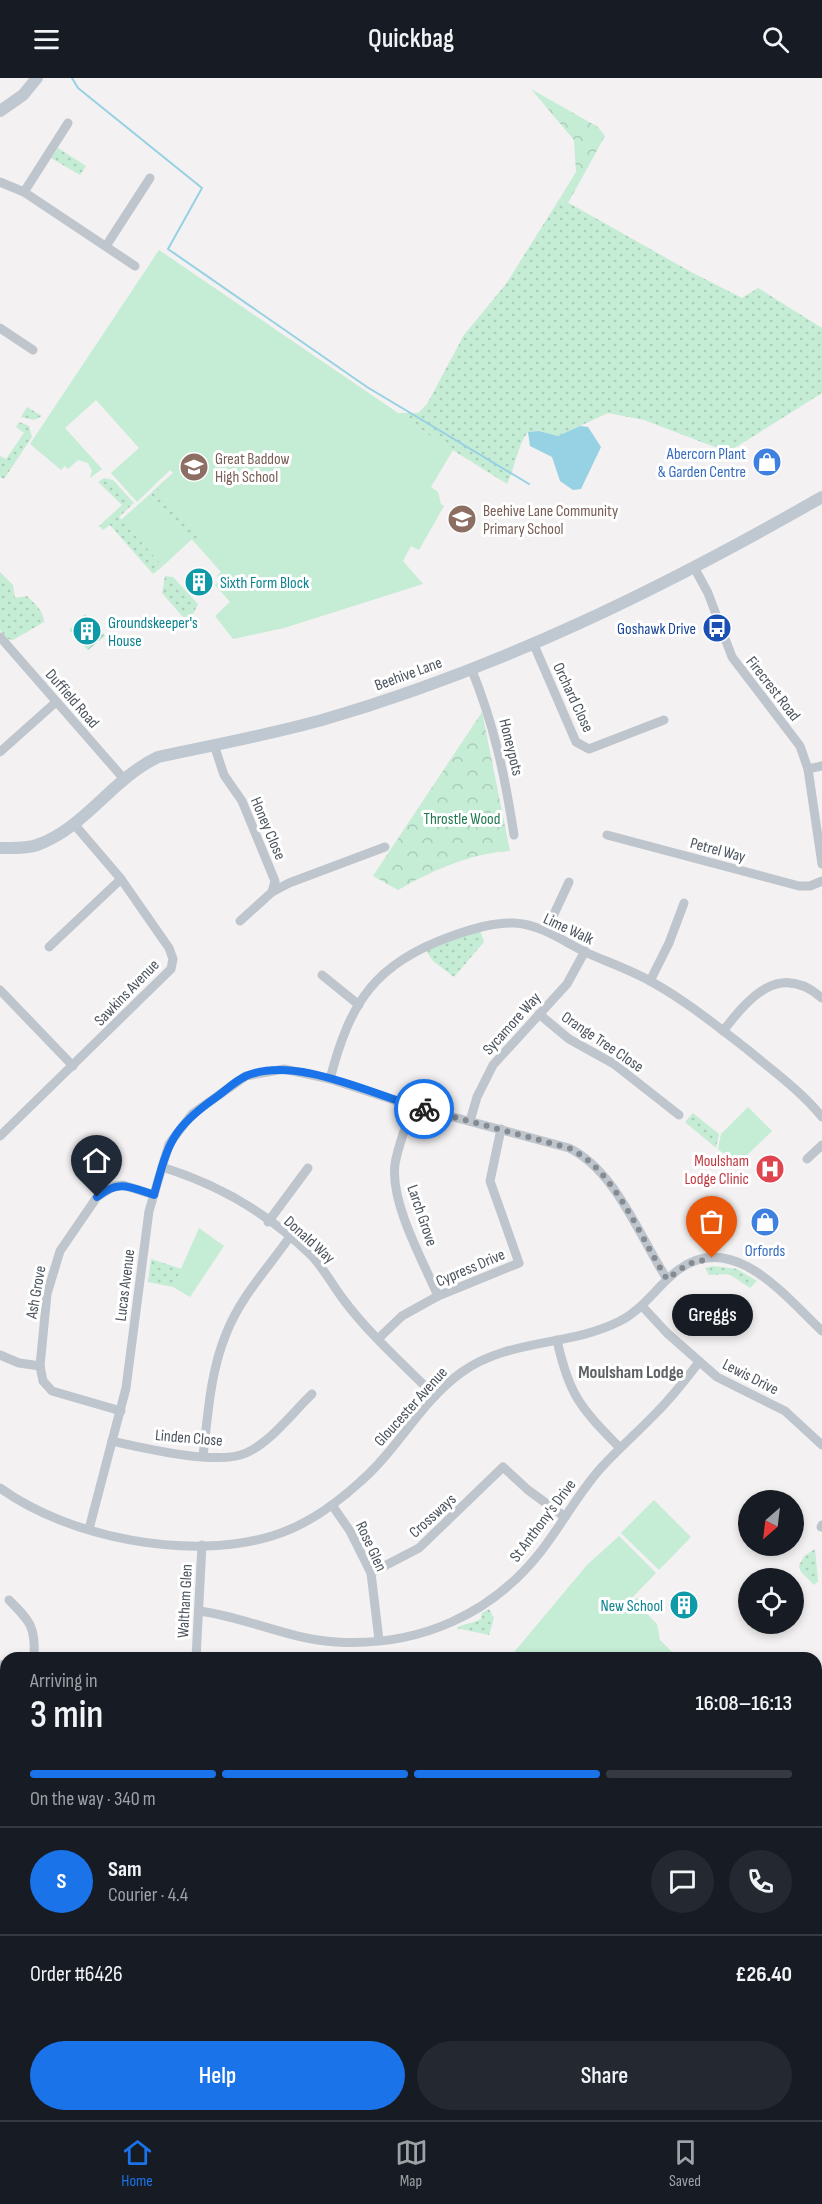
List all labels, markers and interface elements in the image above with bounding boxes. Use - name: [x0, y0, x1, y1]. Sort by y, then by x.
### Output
- icon: menu: [30, 23, 63, 56]
- text: Quickbag: [368, 23, 454, 55]
- icon: search: [759, 23, 792, 56]
- place label: Abercorn Plant & Garden Centre: [658, 445, 746, 482]
- shop icon: Abercorn Plant & Garden Centre: [751, 446, 783, 478]
- place label: Great Baddow High School: [215, 450, 290, 487]
- school or university icon: Great Baddow High School: [178, 451, 210, 483]
- place label: Beehive Lane Community Primary School: [483, 502, 618, 539]
- school or university icon: Beehive Lane Community Primary School: [446, 503, 478, 535]
- building icon: Sixth Form Block: [183, 566, 215, 598]
- place label: Sixth Form Block: [220, 574, 309, 593]
- bus stop icon: Goshawk Drive: [701, 612, 733, 644]
- place label: Groundskeeper's House: [108, 614, 198, 651]
- building icon: Groundskeeper's House: [71, 615, 103, 647]
- place label: Goshawk Drive: [617, 620, 696, 639]
- street label: Beehive Lane: [372, 653, 445, 695]
- street label: Firecrest Road: [742, 653, 804, 725]
- street label: Orchard Close: [548, 660, 597, 736]
- street label: Duffield Road: [41, 666, 103, 732]
- street label: Honeypots: [494, 717, 527, 778]
- street label: Honey Close: [246, 794, 289, 863]
- park label: Throstle Wood: [424, 810, 500, 829]
- street label: Petrel Way: [688, 834, 747, 867]
- street label: Lime Walk: [540, 909, 597, 949]
- street label: Sawkins Avenue: [91, 956, 164, 1030]
- street label: Sycamore Way: [479, 989, 545, 1059]
- street label: Orange Tree Close: [557, 1008, 647, 1077]
- courier: [394, 1079, 454, 1139]
- icon: bike: [408, 1093, 441, 1126]
- pin: [71, 1135, 122, 1197]
- icon: home: [80, 1144, 113, 1177]
- place label: Moulsham Lodge Clinic: [684, 1152, 749, 1189]
- hospital icon: Moulsham Lodge Clinic: [754, 1153, 786, 1185]
- street label: Larch Grove: [402, 1182, 441, 1249]
- pin: [686, 1196, 737, 1258]
- icon: bag: [695, 1205, 728, 1238]
- shop icon: Orfords: [749, 1206, 781, 1238]
- street label: Donald Way: [280, 1212, 338, 1268]
- place label: Orfords: [745, 1242, 785, 1261]
- street label: Cypress Drive: [433, 1245, 508, 1291]
- street label: Lucas Avenue: [112, 1248, 139, 1322]
- street label: Ash Grove: [22, 1264, 50, 1321]
- callout: Greggs: [672, 1294, 752, 1336]
- text: Greggs: [688, 1303, 737, 1327]
- street label: Lewis Drive: [719, 1355, 782, 1399]
- district label: Moulsham Lodge: [578, 1362, 684, 1383]
- street label: Gloucester Avenue: [371, 1363, 452, 1451]
- street label: Linden Close: [154, 1426, 223, 1451]
- street label: St Anthony's Drive: [506, 1476, 580, 1566]
- street label: Crossways: [406, 1490, 461, 1542]
- north arrow: [738, 1490, 804, 1556]
- map controls: [738, 1490, 804, 1634]
- street label: Rose Glen: [351, 1519, 390, 1575]
- street label: Waltham Glen: [174, 1564, 197, 1639]
- button: locate: [738, 1568, 804, 1634]
- building icon: New School: [668, 1589, 700, 1621]
- place label: New School: [601, 1597, 663, 1616]
- text: Arriving in: [30, 1669, 98, 1693]
- text: 16:08–16:13: [696, 1690, 792, 1717]
- text: 3 min: [30, 1692, 103, 1739]
- text: On the way · 340 m: [30, 1787, 156, 1811]
- button: chat: [651, 1850, 714, 1913]
- button: phone: [729, 1850, 792, 1913]
- text: Sam: [108, 1856, 142, 1883]
- text: S: [57, 1868, 66, 1895]
- text: Courier · 4.4: [108, 1883, 188, 1907]
- text: Order #6426: [30, 1961, 123, 1988]
- text: £26.40: [735, 1961, 792, 1988]
- button: Help: [30, 2041, 405, 2110]
- button: Share: [417, 2041, 792, 2110]
- tab: Home: [121, 2136, 154, 2191]
- tab: Map: [395, 2136, 428, 2191]
- tab: Saved: [669, 2136, 702, 2191]

